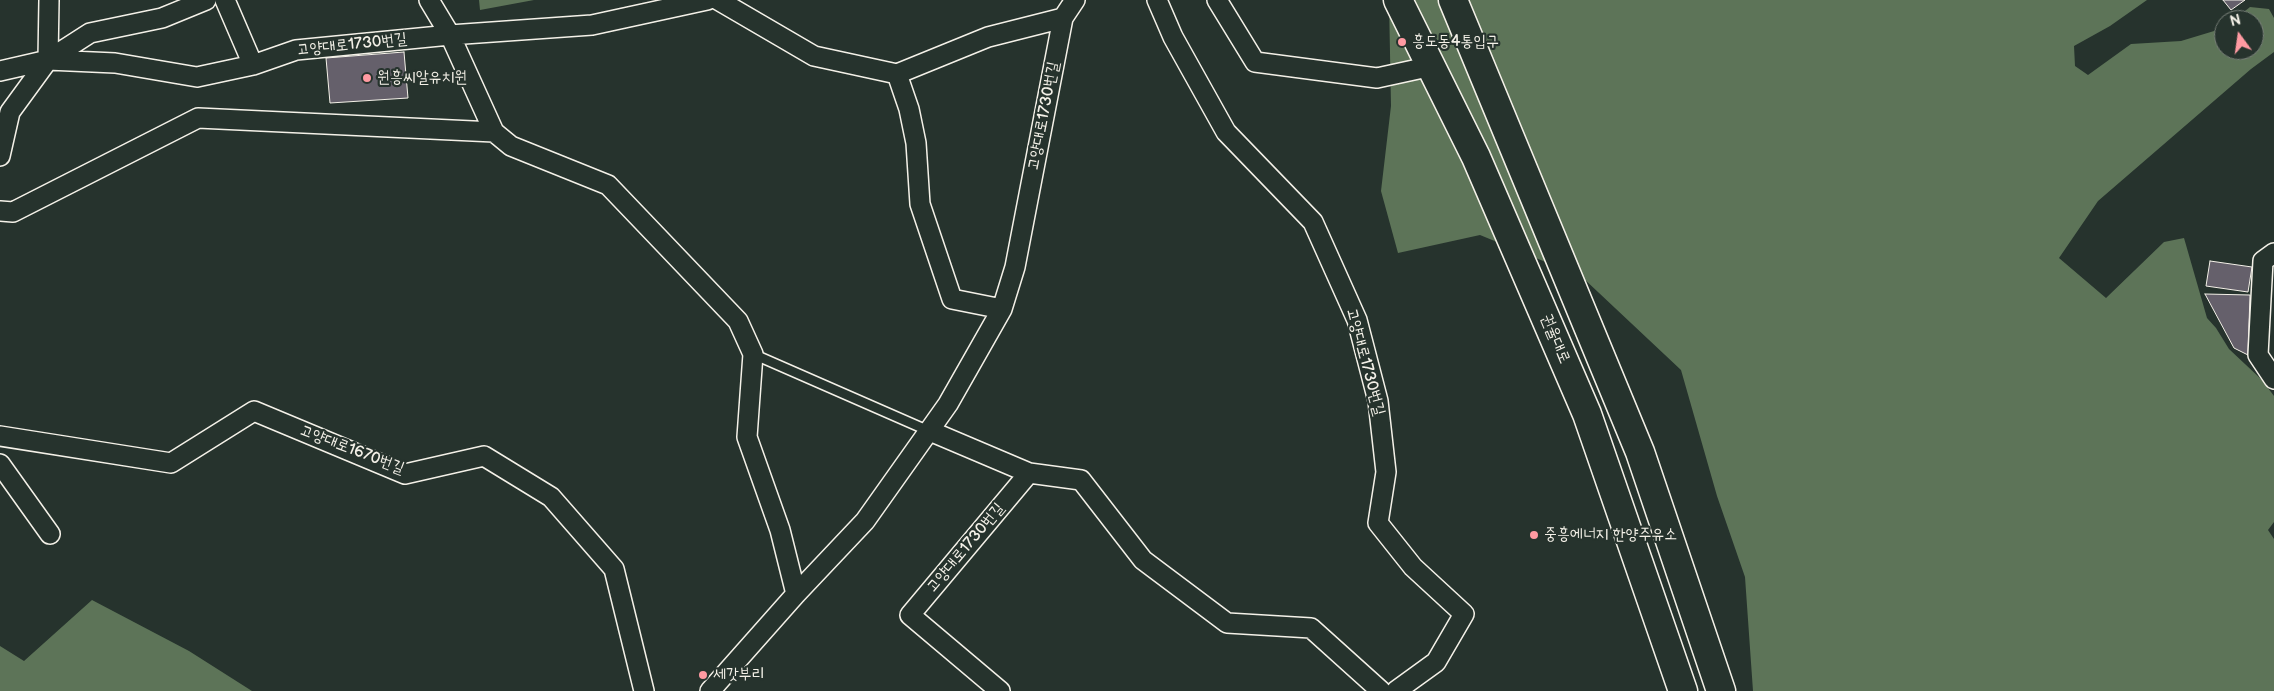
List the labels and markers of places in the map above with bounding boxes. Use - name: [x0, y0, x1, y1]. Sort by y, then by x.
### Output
- place label: 흥도동4통입구: [1412, 32, 1499, 52]
- marker: 흥도동4통입구: [1396, 36, 1408, 48]
- place label: 원흥씨알유치원: [377, 68, 467, 88]
- marker: 원흥씨알유치원: [361, 72, 373, 84]
- place label: 중흥에너지 한양주유소: [1544, 525, 1677, 545]
- marker: 중흥에너지 한양주유소: [1528, 529, 1540, 541]
- place label: 세갓부리: [713, 665, 764, 685]
- marker: 세갓부리: [697, 669, 709, 681]

